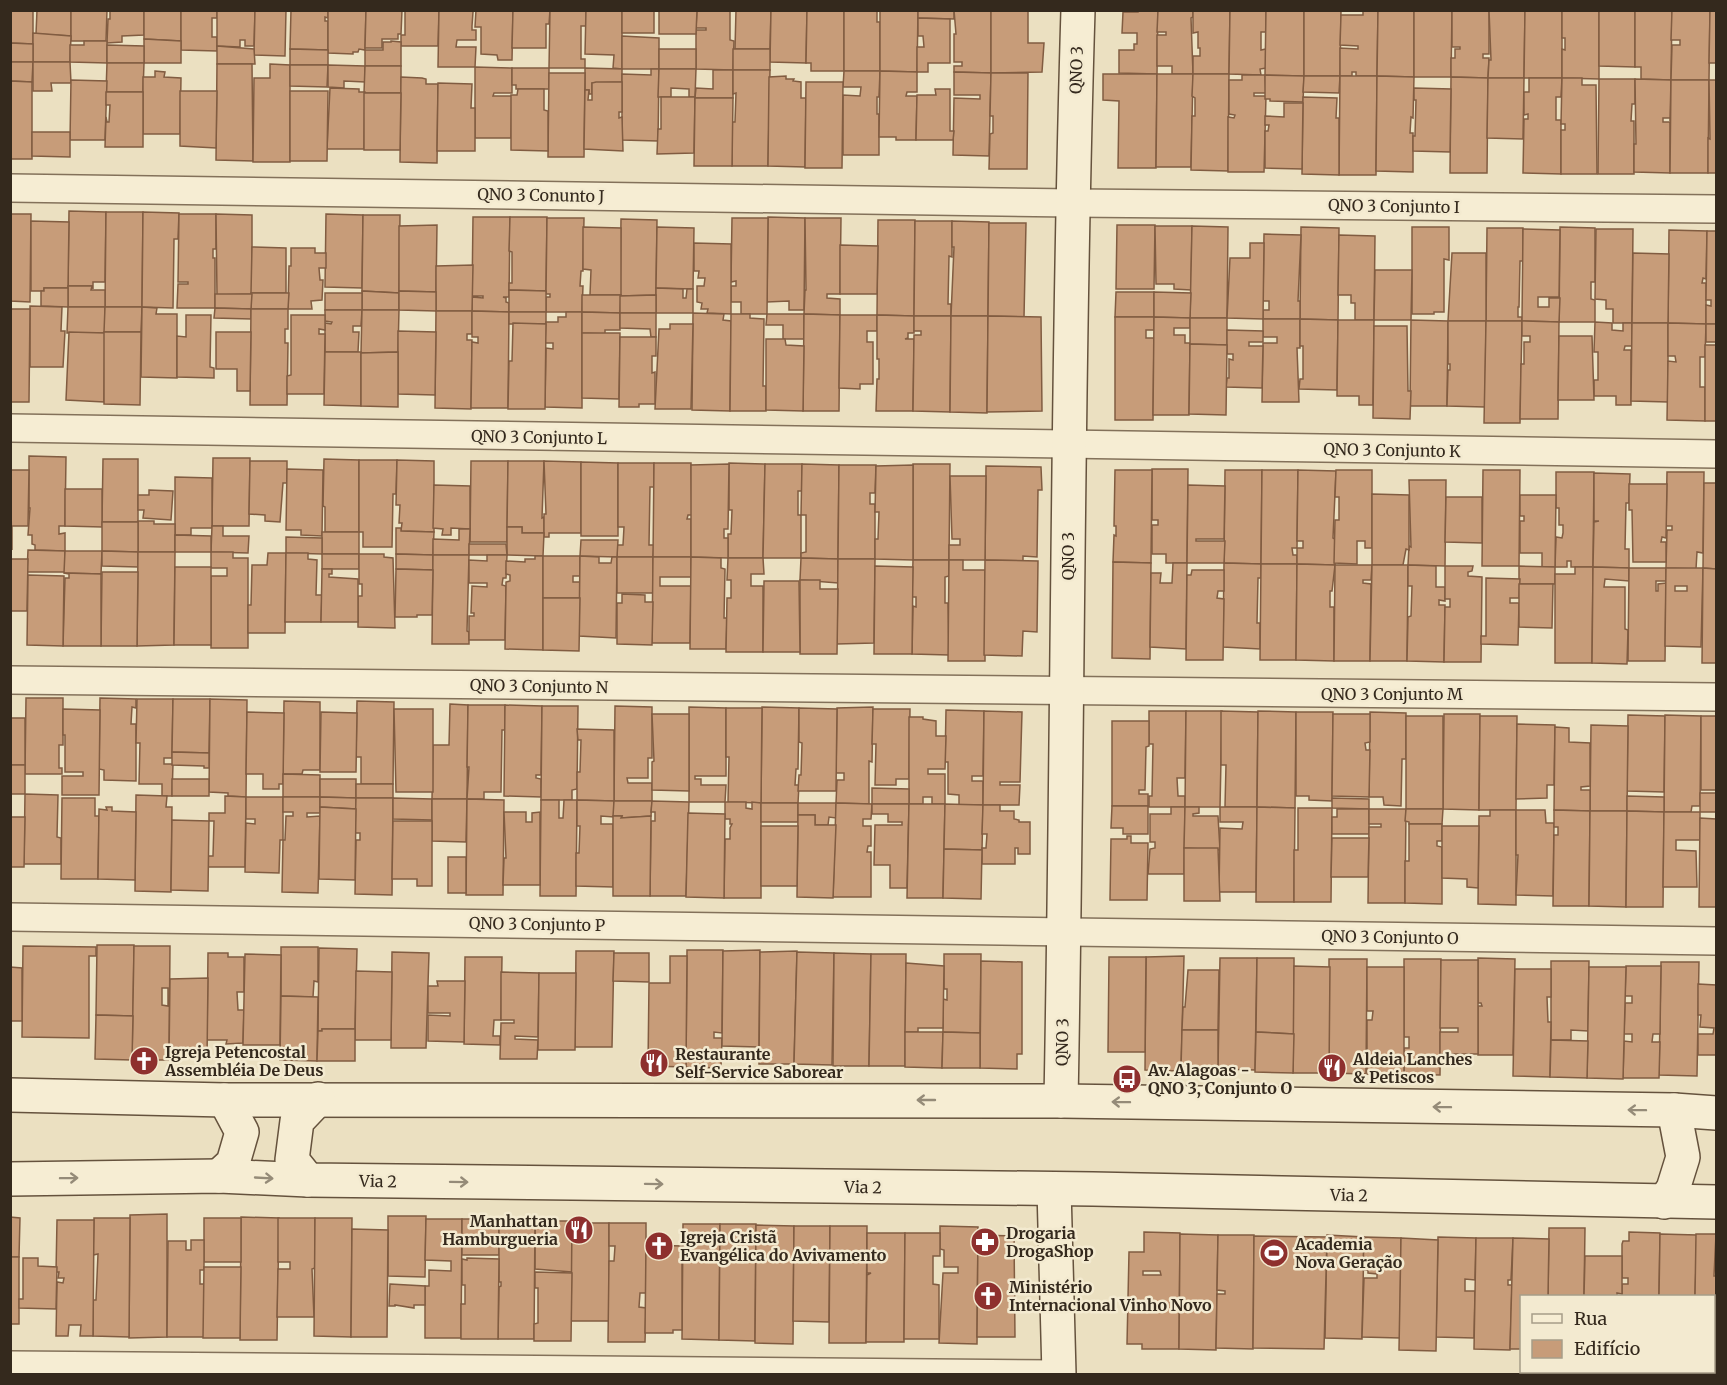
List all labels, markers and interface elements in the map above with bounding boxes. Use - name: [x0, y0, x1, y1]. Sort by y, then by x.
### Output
- street label: QNO 3: [1065, 46, 1087, 94]
- street label: QNO 3 Conunto J: [477, 184, 605, 206]
- street label: QNO 3 Conjunto I: [1328, 195, 1460, 217]
- street label: QNO 3 Conjunto L: [471, 426, 607, 448]
- street label: QNO 3 Conjunto K: [1323, 439, 1461, 461]
- street label: QNO 3: [1058, 532, 1078, 580]
- street label: QNO 3 Conjunto N: [470, 675, 609, 697]
- street label: QNO 3 Conjunto M: [1321, 684, 1463, 704]
- street label: QNO 3 Conjunto P: [469, 913, 605, 935]
- street label: QNO 3 Conjunto O: [1321, 926, 1459, 948]
- street label: QNO 3: [1052, 1018, 1072, 1066]
- place label: Igreja Petencostal Assembléia De Deus: [164, 1042, 323, 1080]
- place label: Restaurante Self-Service Saborear: [675, 1044, 844, 1082]
- church icon: Igreja Petencostal Assembléia De Deus: [128, 1045, 160, 1077]
- restaurant icon: Restaurante Self-Service Saborear: [638, 1047, 670, 1079]
- place label: Aldeia Lanches & Petiscos: [1352, 1049, 1473, 1087]
- restaurant icon: Aldeia Lanches & Petiscos: [1316, 1052, 1348, 1084]
- place label: Av. Alagoas - QNO 3, Conjunto O: [1147, 1060, 1292, 1099]
- bus stop icon: Av. Alagoas - QNO 3, Conjunto O: [1111, 1063, 1143, 1095]
- one-way arrow: [917, 1095, 937, 1106]
- one-way arrow: [1112, 1096, 1132, 1107]
- one-way arrow: [1433, 1101, 1453, 1112]
- one-way arrow: [1628, 1104, 1648, 1115]
- street label: Via 2: [358, 1171, 397, 1191]
- one-way arrow: [58, 1172, 78, 1184]
- one-way arrow: [253, 1173, 273, 1184]
- one-way arrow: [448, 1176, 468, 1188]
- street label: Via 2: [843, 1177, 882, 1197]
- one-way arrow: [643, 1178, 663, 1190]
- street label: Via 2: [1329, 1185, 1368, 1205]
- place label: Manhattan Hamburgueria: [442, 1211, 558, 1249]
- restaurant icon: Manhattan Hamburgueria: [563, 1214, 595, 1246]
- place label: Drogaria DrogaShop: [1006, 1223, 1094, 1261]
- pharmacy icon: Drogaria DrogaShop: [969, 1226, 1001, 1258]
- place label: Igreja Cristã Evangélica do Avivamento: [680, 1227, 887, 1265]
- church icon: Igreja Cristã Evangélica do Avivamento: [643, 1230, 675, 1262]
- place label: Academia Nova Geração: [1294, 1234, 1403, 1272]
- sports icon: Academia Nova Geração: [1258, 1237, 1290, 1269]
- place label: Ministério Internacional Vinho Novo: [1009, 1277, 1212, 1315]
- church icon: Ministério Internacional Vinho Novo: [972, 1280, 1004, 1312]
- legend: [1520, 1295, 1715, 1373]
- text: Rua: [1574, 1307, 1608, 1330]
- text: Edifício: [1574, 1337, 1640, 1360]

